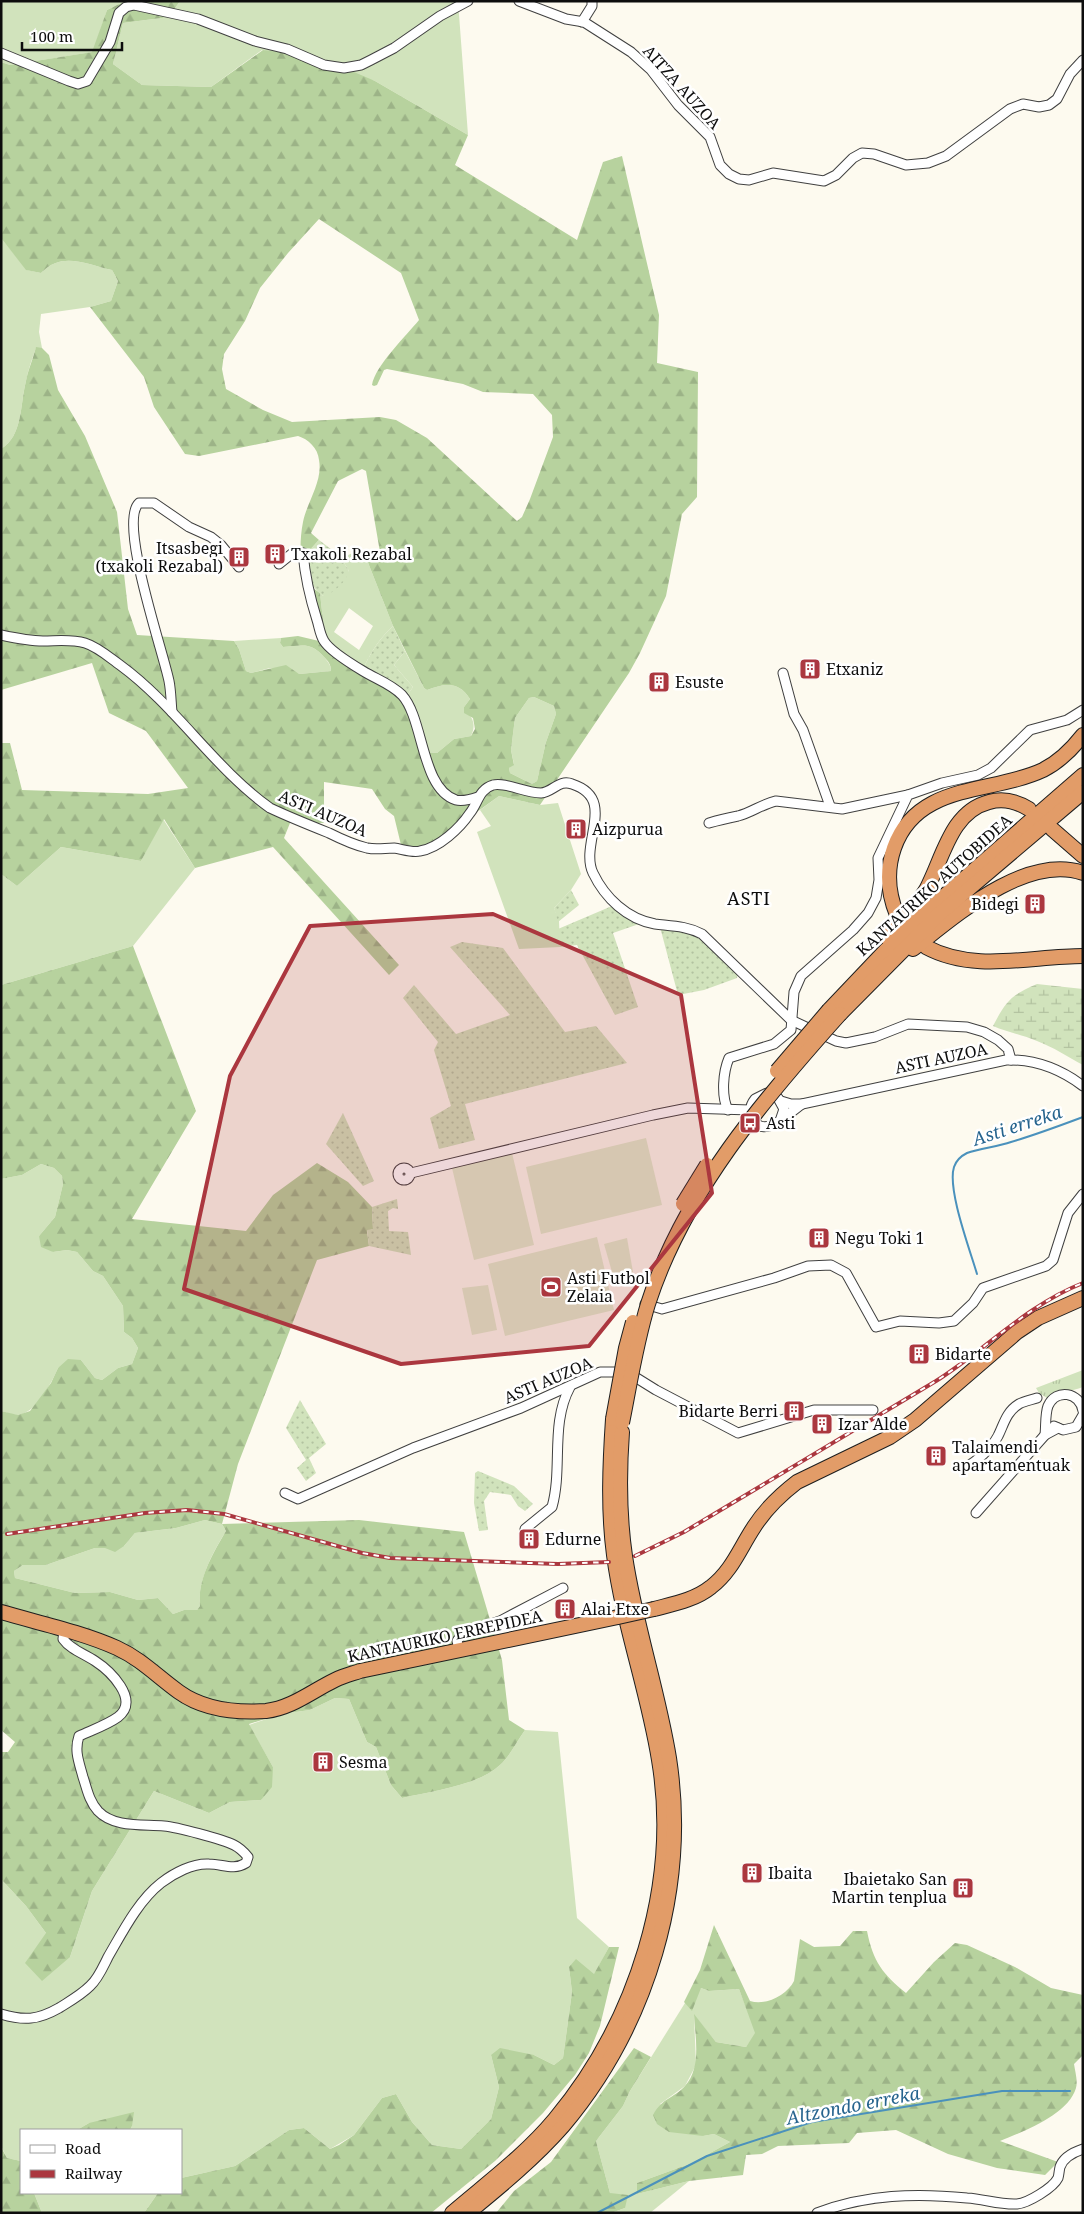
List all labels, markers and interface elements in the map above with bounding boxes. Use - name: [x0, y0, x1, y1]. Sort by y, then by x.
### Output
- scale bar: [22, 20, 122, 52]
- text: 100 m: [30, 26, 73, 46]
- street label: AITZA AUZOA: [638, 40, 726, 135]
- place label: Itsasbegi (txakoli Rezabal): [95, 537, 223, 577]
- building icon: Txakoli Rezabal: [263, 542, 287, 566]
- place label: Txakoli Rezabal: [291, 543, 412, 565]
- building icon: Itsasbegi (txakoli Rezabal): [227, 545, 251, 569]
- building icon: Etxaniz: [798, 657, 822, 681]
- place label: Etxaniz: [826, 658, 883, 680]
- building icon: Esuste: [647, 670, 671, 694]
- place label: Esuste: [675, 671, 724, 693]
- street label: ASTI AUZOA: [275, 784, 371, 842]
- street label: KANTAURIKO AUTOBIDEA: [851, 809, 1017, 961]
- building icon: Aizpurua: [564, 817, 588, 841]
- place label: Aizpurua: [592, 818, 663, 840]
- district label: ASTI: [727, 886, 771, 910]
- building icon: Bidegi: [1023, 892, 1047, 916]
- place label: Bidegi: [971, 893, 1019, 915]
- street label: ASTI AUZOA: [893, 1037, 990, 1079]
- water label: Asti erreka: [967, 1099, 1065, 1151]
- bus stop icon: Asti: [738, 1111, 762, 1135]
- place label: Asti: [766, 1112, 795, 1134]
- building icon: Negu Toki 1: [807, 1226, 831, 1250]
- place label: Negu Toki 1: [835, 1227, 925, 1249]
- place label: Asti Futbol Zelaia: [567, 1267, 650, 1307]
- sports icon: Asti Futbol Zelaia: [539, 1275, 563, 1299]
- building icon: Bidarte: [907, 1342, 931, 1366]
- place label: Bidarte: [935, 1343, 991, 1365]
- street label: ASTI AUZOA: [500, 1351, 596, 1409]
- building icon: Bidarte Berri: [782, 1399, 806, 1423]
- place label: Bidarte Berri: [678, 1400, 778, 1422]
- building icon: Izar Alde: [810, 1412, 834, 1436]
- place label: Izar Alde: [838, 1413, 907, 1435]
- place label: Talaimendi apartamentuak: [952, 1436, 1071, 1476]
- building icon: Talaimendi apartamentuak: [924, 1444, 948, 1468]
- building icon: Edurne: [517, 1527, 541, 1551]
- place label: Edurne: [545, 1528, 601, 1550]
- building icon: Alai Etxe: [553, 1597, 577, 1621]
- place label: Alai Etxe: [581, 1598, 649, 1620]
- street label: KANTAURIKO ERREPIDEA: [346, 1604, 545, 1667]
- building icon: Sesma: [311, 1750, 335, 1774]
- place label: Sesma: [339, 1751, 388, 1773]
- building icon: Ibaita: [740, 1861, 764, 1885]
- place label: Ibaita: [768, 1862, 812, 1884]
- place label: Ibaietako San Martin tenplua: [832, 1868, 947, 1908]
- building icon: Ibaietako San Martin tenplua: [951, 1876, 975, 1900]
- water label: Altzondo erreka: [782, 2080, 922, 2130]
- legend: [20, 2129, 182, 2194]
- text: Road: [65, 2138, 101, 2158]
- text: Railway: [65, 2163, 123, 2183]

